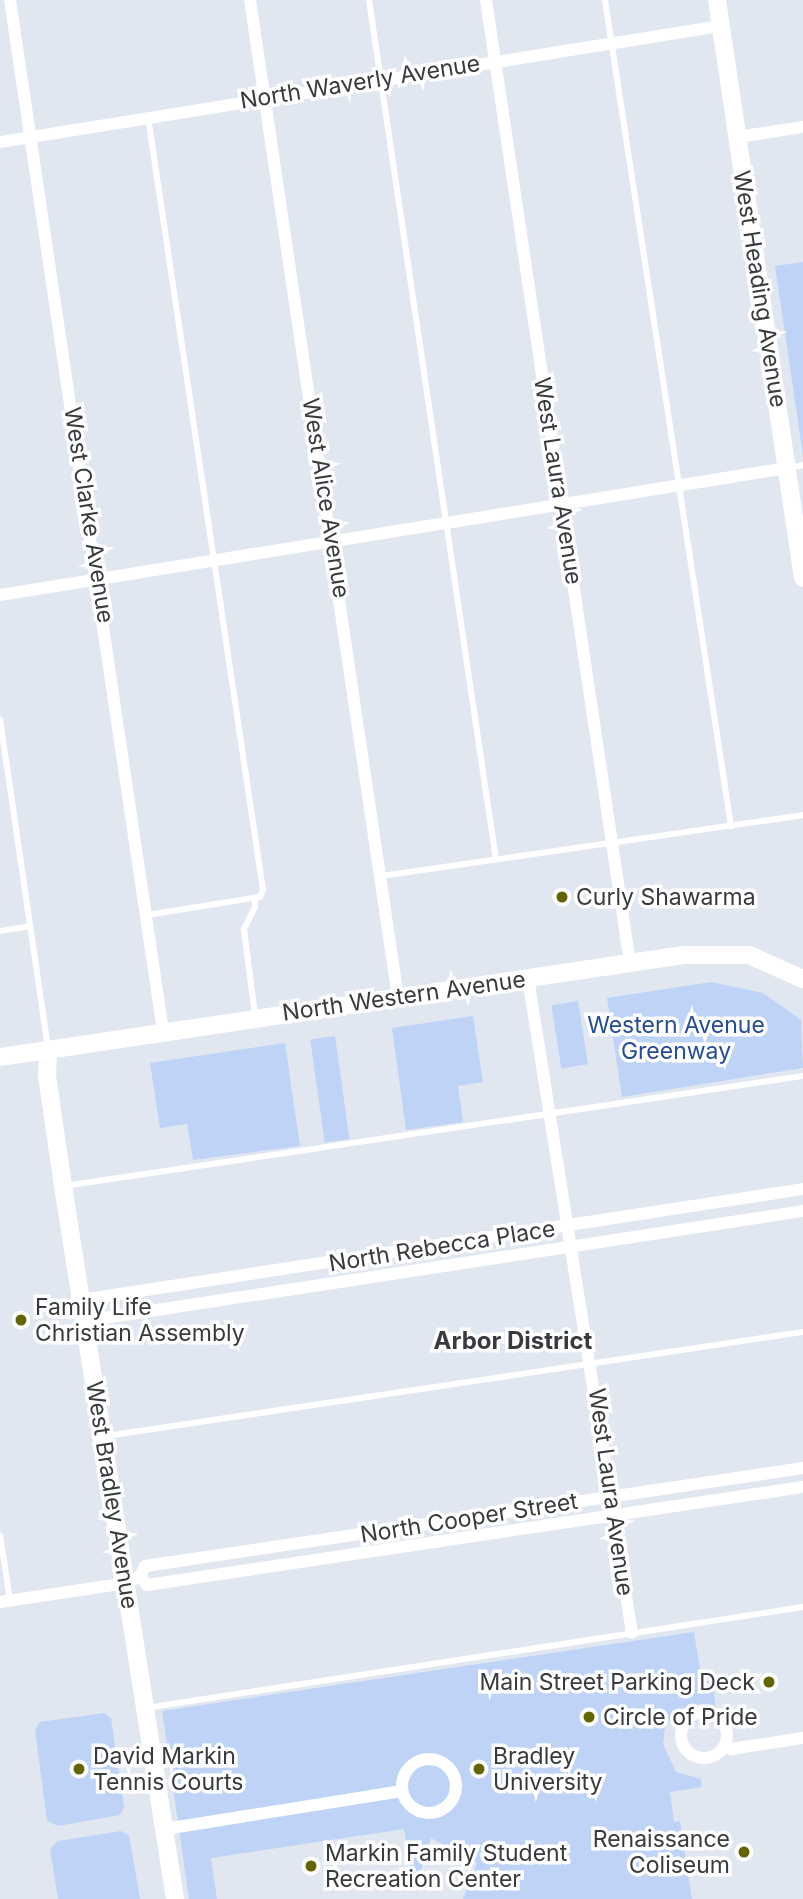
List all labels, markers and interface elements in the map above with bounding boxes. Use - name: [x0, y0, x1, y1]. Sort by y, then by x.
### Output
- street label: North Waverly Avenue: [238, 49, 482, 115]
- street label: West Heading Avenue: [728, 169, 792, 409]
- street label: West Laura Avenue: [528, 375, 588, 587]
- street label: West Alice Avenue: [297, 396, 355, 600]
- street label: West Clarke Avenue: [58, 405, 120, 625]
- place label: Curly Shawarma: [576, 883, 756, 911]
- marker: Curly Shawarma: [554, 889, 570, 905]
- street label: North Western Avenue: [281, 965, 527, 1027]
- park label: Western Avenue Greenway: [587, 1011, 765, 1065]
- street label: North Rebecca Place: [327, 1214, 557, 1278]
- place label: Family Life Christian Assembly: [35, 1293, 245, 1347]
- marker: Family Life Christian Assembly: [13, 1312, 29, 1328]
- district label: Arbor District: [434, 1327, 592, 1355]
- street label: West Bradley Avenue: [80, 1379, 144, 1611]
- street label: West Laura Avenue: [583, 1386, 639, 1598]
- street label: North Cooper Street: [358, 1487, 580, 1549]
- place label: Main Street Parking Deck: [480, 1668, 755, 1696]
- marker: Main Street Parking Deck: [761, 1674, 777, 1690]
- place label: Circle of Pride: [603, 1703, 758, 1731]
- marker: Circle of Pride: [581, 1709, 597, 1725]
- place label: David Markin Tennis Courts: [93, 1742, 243, 1796]
- place label: Bradley University: [493, 1742, 602, 1796]
- marker: David Markin Tennis Courts: [71, 1761, 87, 1777]
- marker: Bradley University: [471, 1761, 487, 1777]
- place label: Renaissance Coliseum: [593, 1825, 730, 1879]
- place label: Markin Family Student Recreation Center: [325, 1839, 567, 1893]
- marker: Renaissance Coliseum: [736, 1844, 752, 1860]
- marker: Markin Family Student Recreation Center: [303, 1858, 319, 1874]

